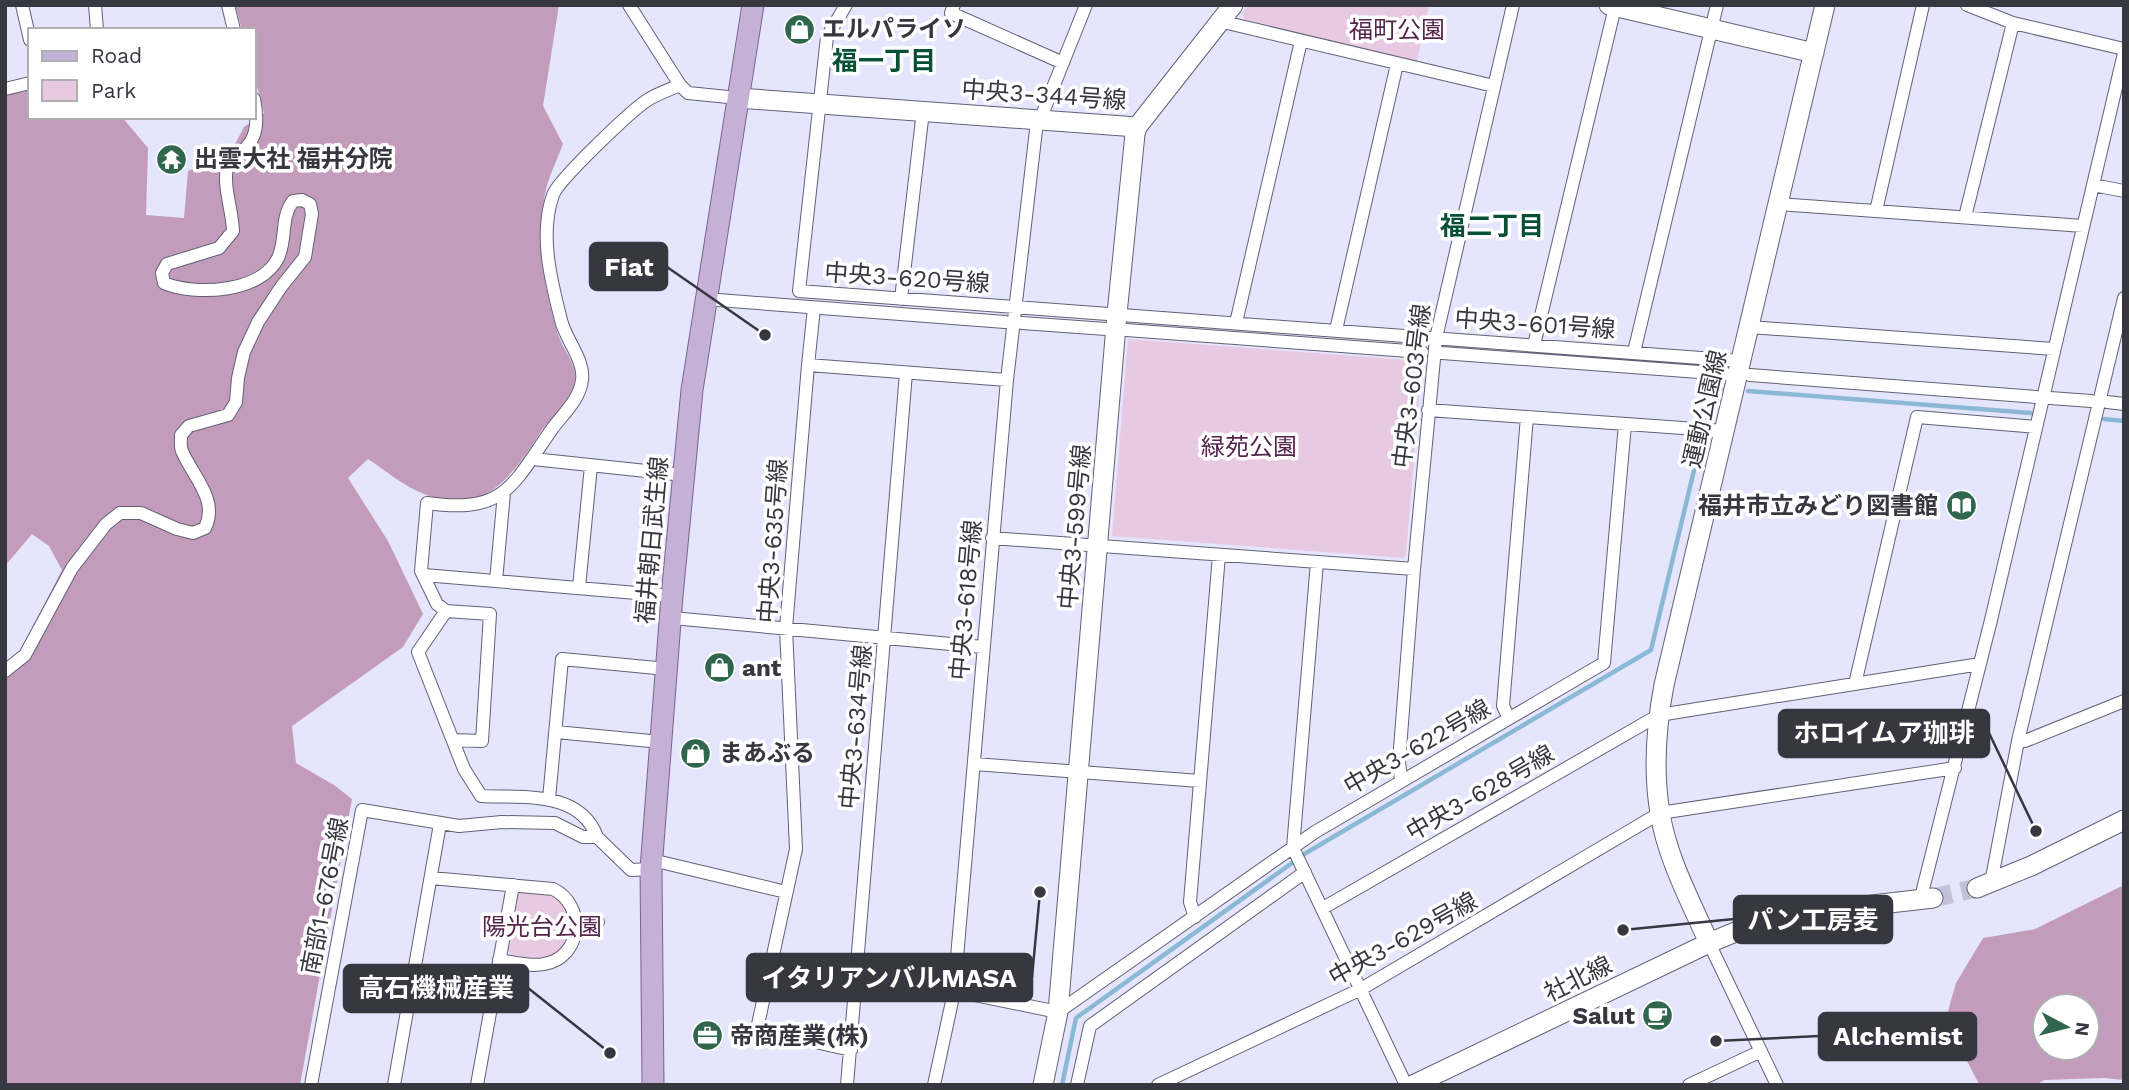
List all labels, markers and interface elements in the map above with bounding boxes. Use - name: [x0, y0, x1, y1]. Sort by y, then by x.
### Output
- shop icon: エルパライソ: [782, 12, 816, 46]
- place label: エルパライソ: [822, 15, 966, 43]
- park label: 福町公園: [1349, 16, 1445, 44]
- legend: [28, 28, 256, 119]
- text: Road: [91, 43, 142, 68]
- district label: 福一丁目: [832, 46, 936, 76]
- street label: 中央3-344号線: [961, 75, 1127, 115]
- text: Park: [91, 78, 136, 103]
- temple icon: 出雲大社 福井分院: [154, 142, 188, 176]
- place label: 出雲大社 福井分院: [194, 145, 393, 173]
- district label: 福二丁目: [1440, 211, 1544, 241]
- callout: Fiat: [590, 243, 667, 290]
- text: Fiat: [604, 252, 654, 282]
- street label: 中央3-620号線: [823, 258, 991, 298]
- street label: 中央3-603号線: [1388, 302, 1436, 470]
- street label: 中央3-601号線: [1454, 304, 1616, 344]
- street label: 運動公園線: [1678, 347, 1732, 471]
- park label: 緑苑公園: [1201, 433, 1297, 461]
- street label: 中央3-599号線: [1054, 443, 1096, 611]
- street label: 福井朝日武生線: [631, 455, 673, 625]
- street label: 中央3-635号線: [753, 458, 793, 624]
- library icon: 福井市立みどり図書館: [1944, 489, 1978, 523]
- place label: 福井市立みどり図書館: [1698, 492, 1938, 520]
- street label: 中央3-618号線: [945, 519, 987, 681]
- street label: 中央3-634号線: [835, 643, 877, 811]
- shop icon: ant: [702, 651, 736, 685]
- place label: ant: [742, 654, 782, 682]
- street label: 中央3-622号線: [1339, 694, 1495, 800]
- callout: ホロイムア珈琲: [1779, 710, 1989, 757]
- text: ホロイムア珈琲: [1793, 718, 1975, 748]
- shop icon: まあぶる: [679, 736, 713, 770]
- place label: まあぶる: [719, 739, 815, 767]
- street label: 中央3-628号線: [1401, 739, 1559, 847]
- street label: 南部1-676号線: [296, 815, 354, 977]
- street label: 中央3-629号線: [1324, 887, 1482, 991]
- callout: パン工房麦: [1734, 896, 1892, 943]
- text: パン工房麦: [1747, 905, 1879, 935]
- park label: 陽光台公園: [482, 913, 602, 941]
- street label: 社北線: [1540, 951, 1616, 1007]
- callout: イタリアンバルMASA: [747, 954, 1032, 1001]
- text: イタリアンバルMASA: [761, 963, 1017, 993]
- callout: 高石機械産業: [344, 965, 528, 1012]
- text: 高石機械産業: [358, 973, 514, 1003]
- north arrow: [2031, 992, 2101, 1062]
- cafe icon: Salut: [1641, 999, 1675, 1033]
- place label: Salut: [1573, 1002, 1635, 1030]
- callout: Alchemist: [1819, 1013, 1976, 1060]
- office icon: 帝商産業(株): [690, 1019, 724, 1053]
- text: Alchemist: [1833, 1021, 1963, 1051]
- text: N: [2070, 1021, 2095, 1037]
- place label: 帝商産業(株): [730, 1022, 869, 1050]

